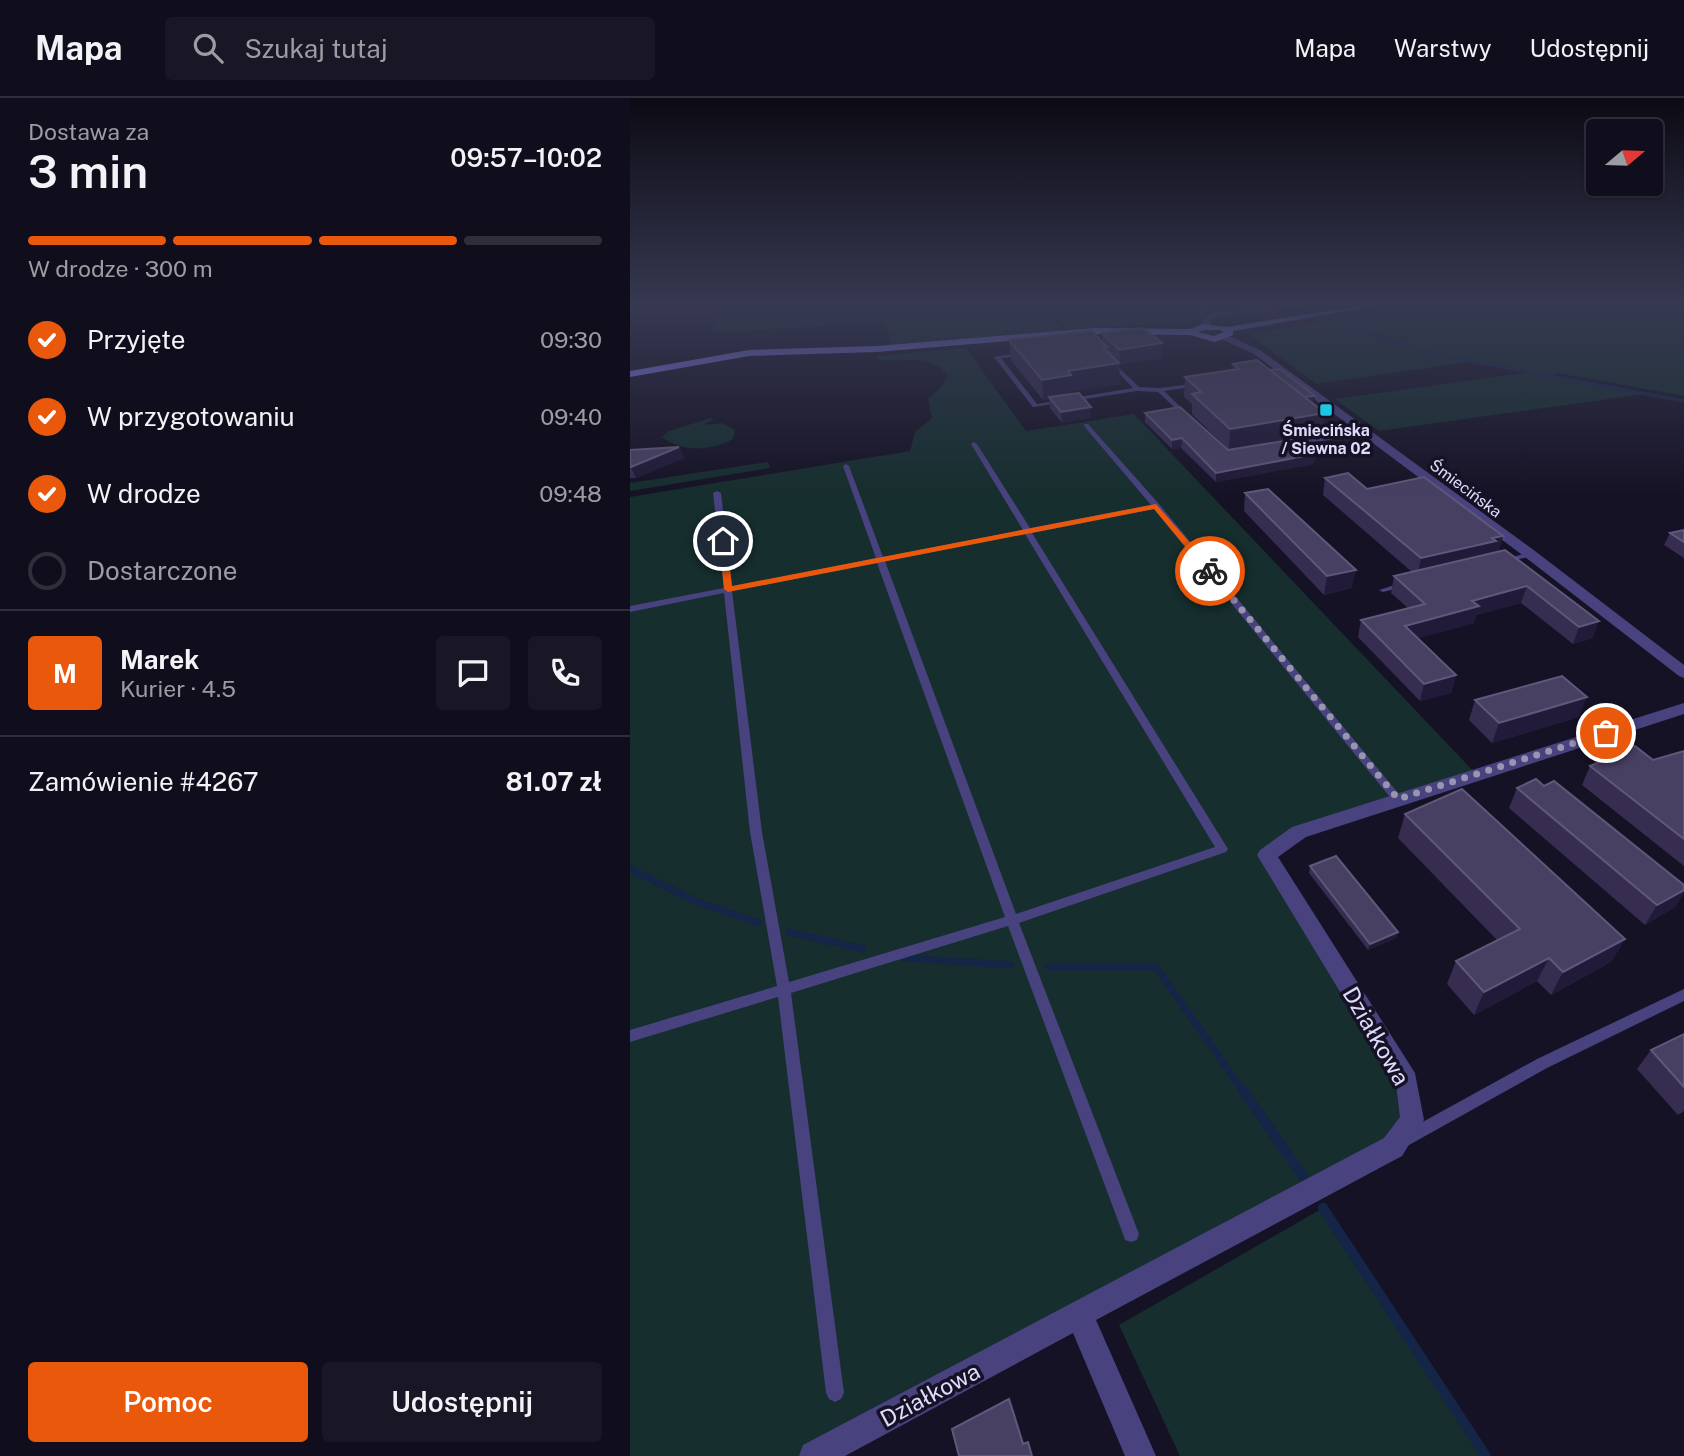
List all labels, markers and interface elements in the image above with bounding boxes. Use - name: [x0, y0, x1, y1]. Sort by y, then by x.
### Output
- search box: [165, 17, 655, 80]
- text: Mapa: [35, 29, 123, 67]
- icon: search: [189, 29, 227, 67]
- text: Szukaj tutaj: [245, 33, 388, 64]
- text: Mapa: [1294, 34, 1356, 62]
- text: Warstwy: [1394, 34, 1492, 62]
- text: Udostępnij: [1530, 34, 1649, 62]
- text: Dostawa za: [28, 118, 149, 145]
- north arrow: [1586, 119, 1662, 196]
- map controls: [1586, 119, 1663, 196]
- text: 09:57–10:02: [450, 142, 602, 173]
- text: 3 min: [28, 144, 148, 198]
- text: W drodze · 300 m: [28, 255, 213, 282]
- icon: check: [28, 321, 66, 359]
- text: Przyjęte: [87, 324, 186, 355]
- text: 09:30: [540, 326, 602, 353]
- icon: check: [28, 398, 66, 436]
- text: W przygotowaniu: [87, 401, 295, 432]
- marker: Śmiecińska / Siewna 02: [1318, 402, 1334, 418]
- text: 09:40: [540, 403, 602, 430]
- place label: Śmiecińska / Siewna 02: [1281, 420, 1371, 458]
- street label: Śmiecińska: [1426, 454, 1506, 522]
- icon: check: [28, 475, 66, 513]
- text: W drodze: [87, 478, 201, 509]
- text: 09:48: [539, 480, 602, 507]
- pin: [693, 511, 753, 571]
- icon: home: [704, 522, 742, 560]
- courier: [1175, 536, 1245, 606]
- icon: bike: [1191, 552, 1229, 590]
- text: Dostarczone: [87, 555, 238, 586]
- button: chat: [436, 636, 510, 710]
- button: phone: [528, 636, 602, 710]
- text: Marek: [120, 644, 199, 675]
- text: M: [53, 658, 77, 689]
- text: Kurier · 4.5: [120, 675, 236, 702]
- pin: [1576, 703, 1636, 763]
- icon: bag: [1587, 714, 1625, 752]
- text: Zamówienie #4267: [28, 766, 259, 797]
- text: 81.07 zł: [505, 766, 602, 797]
- street label: Działkowa: [1337, 982, 1415, 1090]
- street label: Działkowa: [875, 1357, 984, 1432]
- button: Pomoc: [28, 1362, 308, 1442]
- button: Udostępnij: [322, 1362, 602, 1442]

